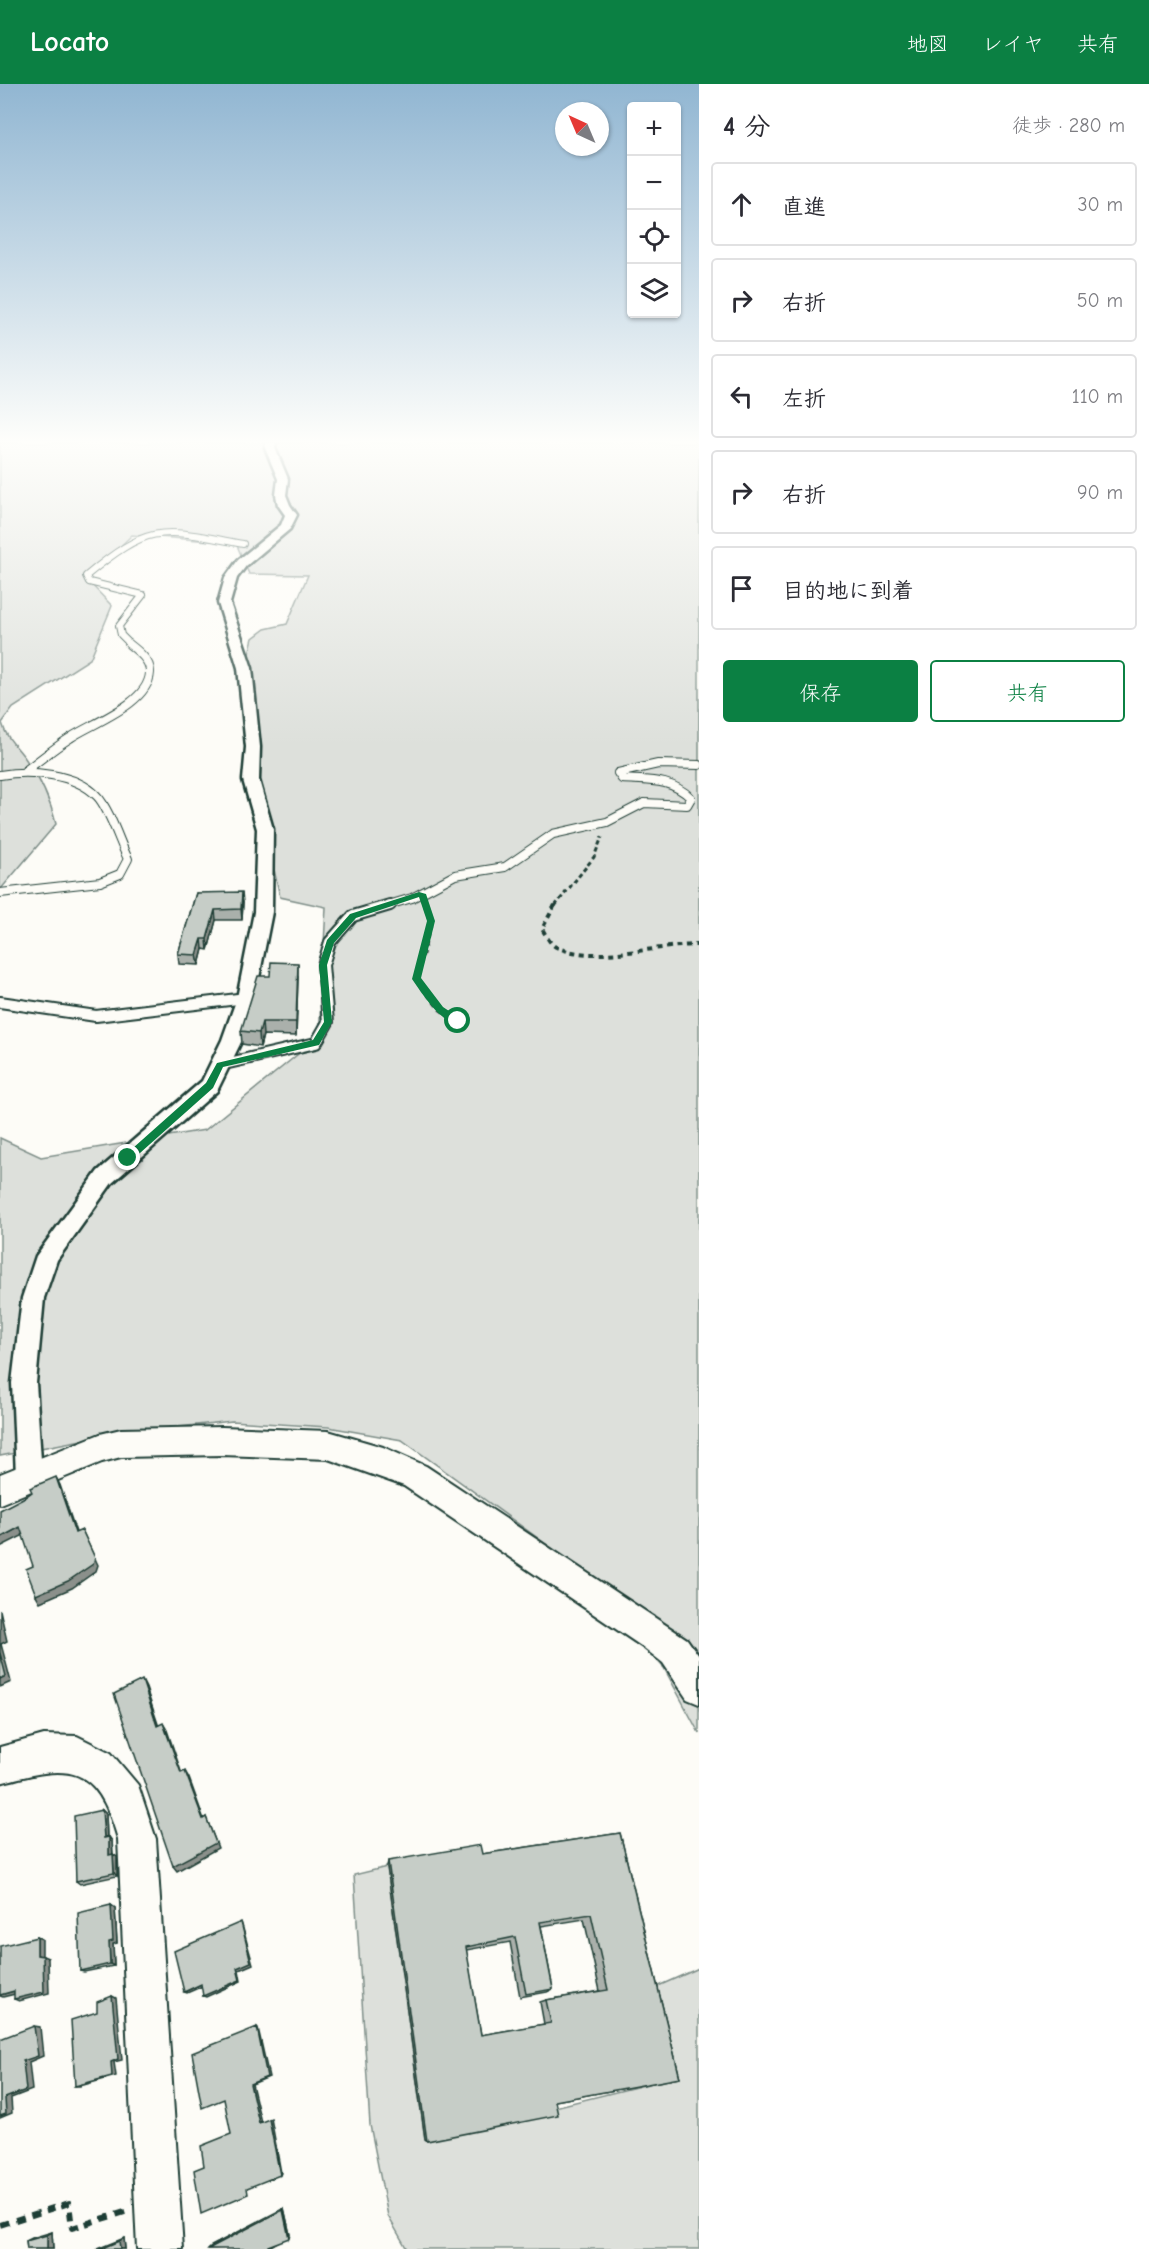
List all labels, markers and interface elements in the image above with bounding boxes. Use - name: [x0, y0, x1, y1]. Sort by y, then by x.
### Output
- text: Locato: [30, 26, 109, 58]
- text: 地図: [907, 32, 949, 56]
- text: レイヤ: [982, 32, 1044, 56]
- text: 共有: [1077, 32, 1119, 56]
- north arrow: [555, 102, 609, 156]
- map controls: [627, 102, 681, 318]
- button: +: [627, 102, 681, 156]
- text: 4 分: [723, 112, 770, 142]
- text: 徒歩 · 280 m: [1012, 114, 1125, 137]
- button: −: [627, 156, 681, 210]
- icon: ahead: [725, 188, 758, 221]
- text: 30 m: [1077, 193, 1123, 216]
- text: 直進: [782, 194, 826, 220]
- button: locate: [627, 210, 681, 264]
- button: layers: [627, 264, 681, 318]
- icon: right: [725, 284, 758, 317]
- text: 50 m: [1077, 289, 1123, 312]
- text: 右折: [782, 290, 826, 316]
- icon: left: [725, 380, 758, 413]
- text: 110 m: [1072, 385, 1123, 408]
- text: 左折: [782, 386, 826, 412]
- icon: right: [725, 476, 758, 509]
- text: 90 m: [1077, 481, 1123, 504]
- text: 右折: [782, 482, 826, 508]
- icon: arrive: [725, 572, 758, 605]
- text: 目的地に到着: [782, 578, 914, 604]
- button: 保存: [723, 660, 918, 722]
- button: 共有: [930, 660, 1125, 722]
- route start: [444, 1007, 470, 1033]
- route end: [114, 1144, 140, 1170]

